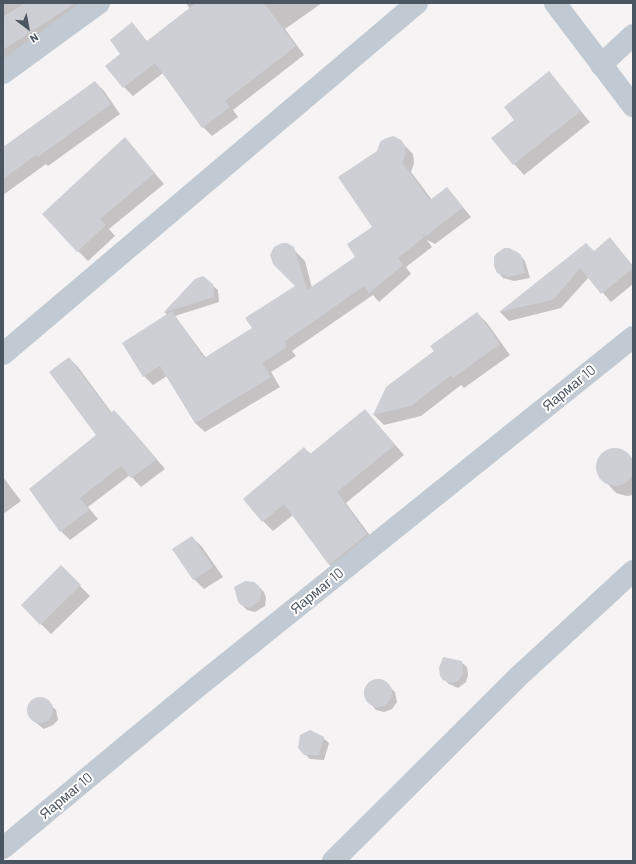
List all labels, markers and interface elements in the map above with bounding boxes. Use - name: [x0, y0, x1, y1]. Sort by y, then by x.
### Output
- north arrow: [8, 8, 48, 48]
- text: N: [28, 31, 41, 46]
- street label: Яармаг 10: [539, 361, 599, 415]
- street label: Яармаг 10: [287, 564, 347, 618]
- street label: Яармаг 10: [36, 769, 96, 823]

